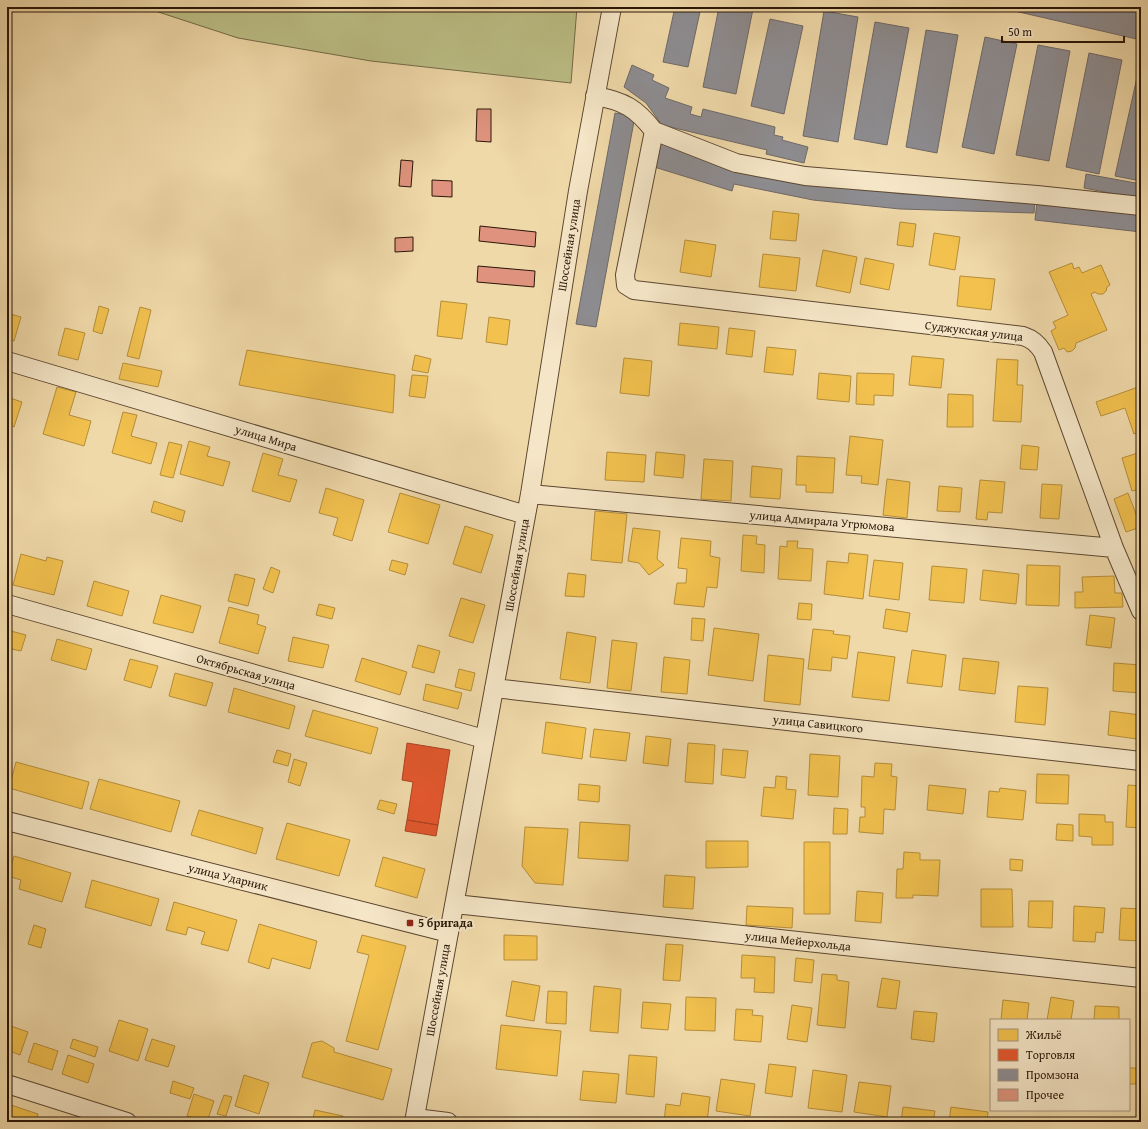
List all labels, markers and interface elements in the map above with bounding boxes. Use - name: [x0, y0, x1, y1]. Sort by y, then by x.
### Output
- scale bar: [1002, 18, 1124, 44]
- text: 50 m: [1008, 23, 1032, 40]
- street label: Шоссейная улица: [553, 197, 584, 292]
- street label: Суджукская улица: [924, 316, 1024, 345]
- street label: улица Мира: [232, 420, 299, 455]
- street label: улица Адмирала Угрюмова: [748, 506, 896, 535]
- street label: Шоссейная улица: [500, 517, 533, 612]
- street label: Октябрьская улица: [195, 649, 298, 694]
- street label: улица Савицкого: [771, 710, 864, 737]
- street label: улица Ударник: [186, 858, 270, 895]
- place label: 5 бригада: [418, 914, 474, 931]
- marker: 5 бригада: [405, 918, 415, 928]
- street label: улица Мейерхольда: [743, 926, 852, 955]
- street label: Шоссейная улица: [421, 942, 454, 1037]
- legend: [990, 1019, 1130, 1111]
- text: Жильё: [1025, 1026, 1062, 1043]
- text: Торговля: [1026, 1046, 1075, 1063]
- text: Промзона: [1026, 1066, 1079, 1083]
- text: Прочее: [1026, 1086, 1064, 1103]

